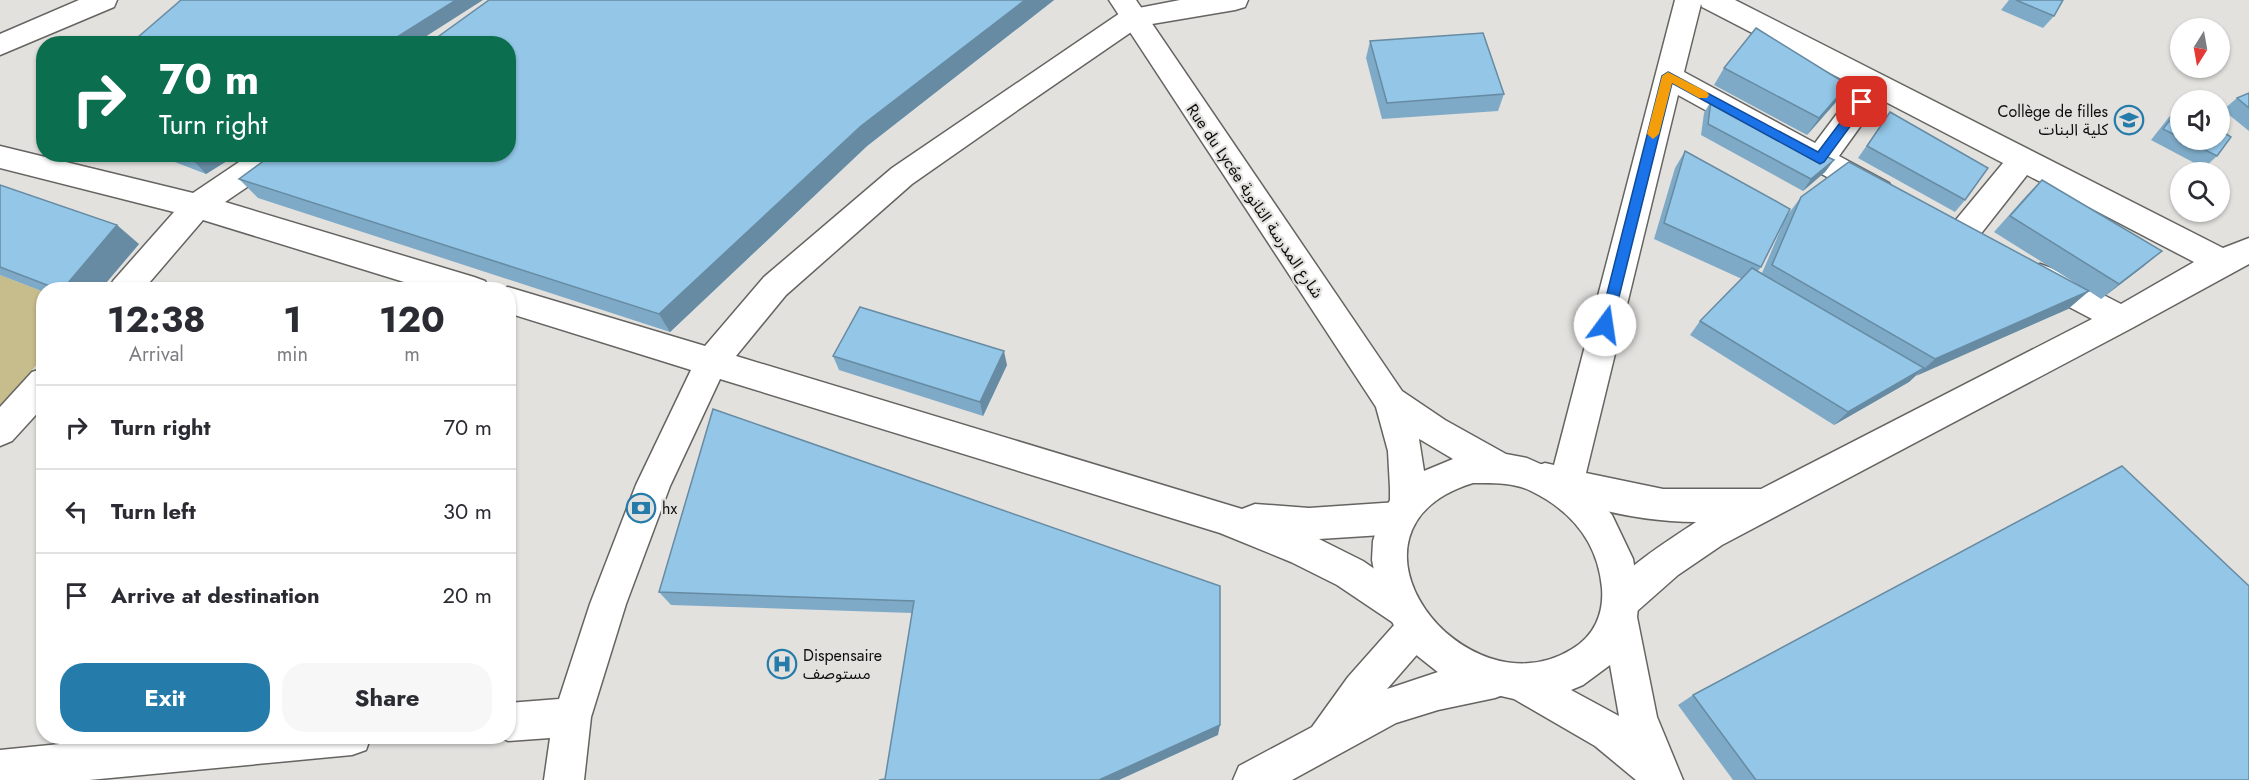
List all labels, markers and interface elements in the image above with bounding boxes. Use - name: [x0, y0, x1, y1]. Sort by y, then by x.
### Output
- north arrow: [2170, 18, 2230, 78]
- map controls: [2170, 18, 2230, 222]
- text: 70 m: [159, 49, 259, 110]
- icon: right: [60, 60, 138, 138]
- pin: [1836, 76, 1887, 127]
- icon: arrive: [1845, 85, 1878, 118]
- button: sound: [2170, 90, 2230, 150]
- street label: Rue du Lycée شارع المدرسة الثانوية: [1180, 99, 1329, 303]
- place label: Collège de filles كلية البنات: [1998, 100, 2108, 141]
- school or university icon: Collège de filles كلية البنات: [2113, 104, 2145, 136]
- text: Turn right: [159, 105, 267, 144]
- button: search: [2170, 162, 2230, 222]
- text: 12:38: [107, 293, 206, 345]
- text: 1: [283, 293, 302, 345]
- text: 120: [379, 293, 445, 345]
- position arrow: [1573, 293, 1637, 357]
- text: Arrival: [129, 340, 184, 369]
- text: min: [277, 340, 308, 369]
- text: m: [404, 340, 420, 369]
- icon: right: [60, 411, 93, 444]
- text: Turn right: [111, 411, 211, 443]
- text: 70 m: [443, 411, 492, 443]
- bank icon: hx: [625, 492, 657, 524]
- icon: left: [60, 495, 93, 528]
- text: Turn left: [111, 495, 196, 527]
- text: 30 m: [443, 495, 492, 527]
- place label: hx: [662, 497, 677, 520]
- icon: arrive: [60, 579, 93, 612]
- text: Arrive at destination: [111, 579, 320, 611]
- text: 20 m: [443, 579, 492, 611]
- place label: Dispensaire مستوصف: [803, 644, 882, 685]
- hospital icon: Dispensaire مستوصف: [766, 648, 798, 680]
- button: Exit: [60, 663, 270, 732]
- button: Share: [282, 663, 492, 732]

